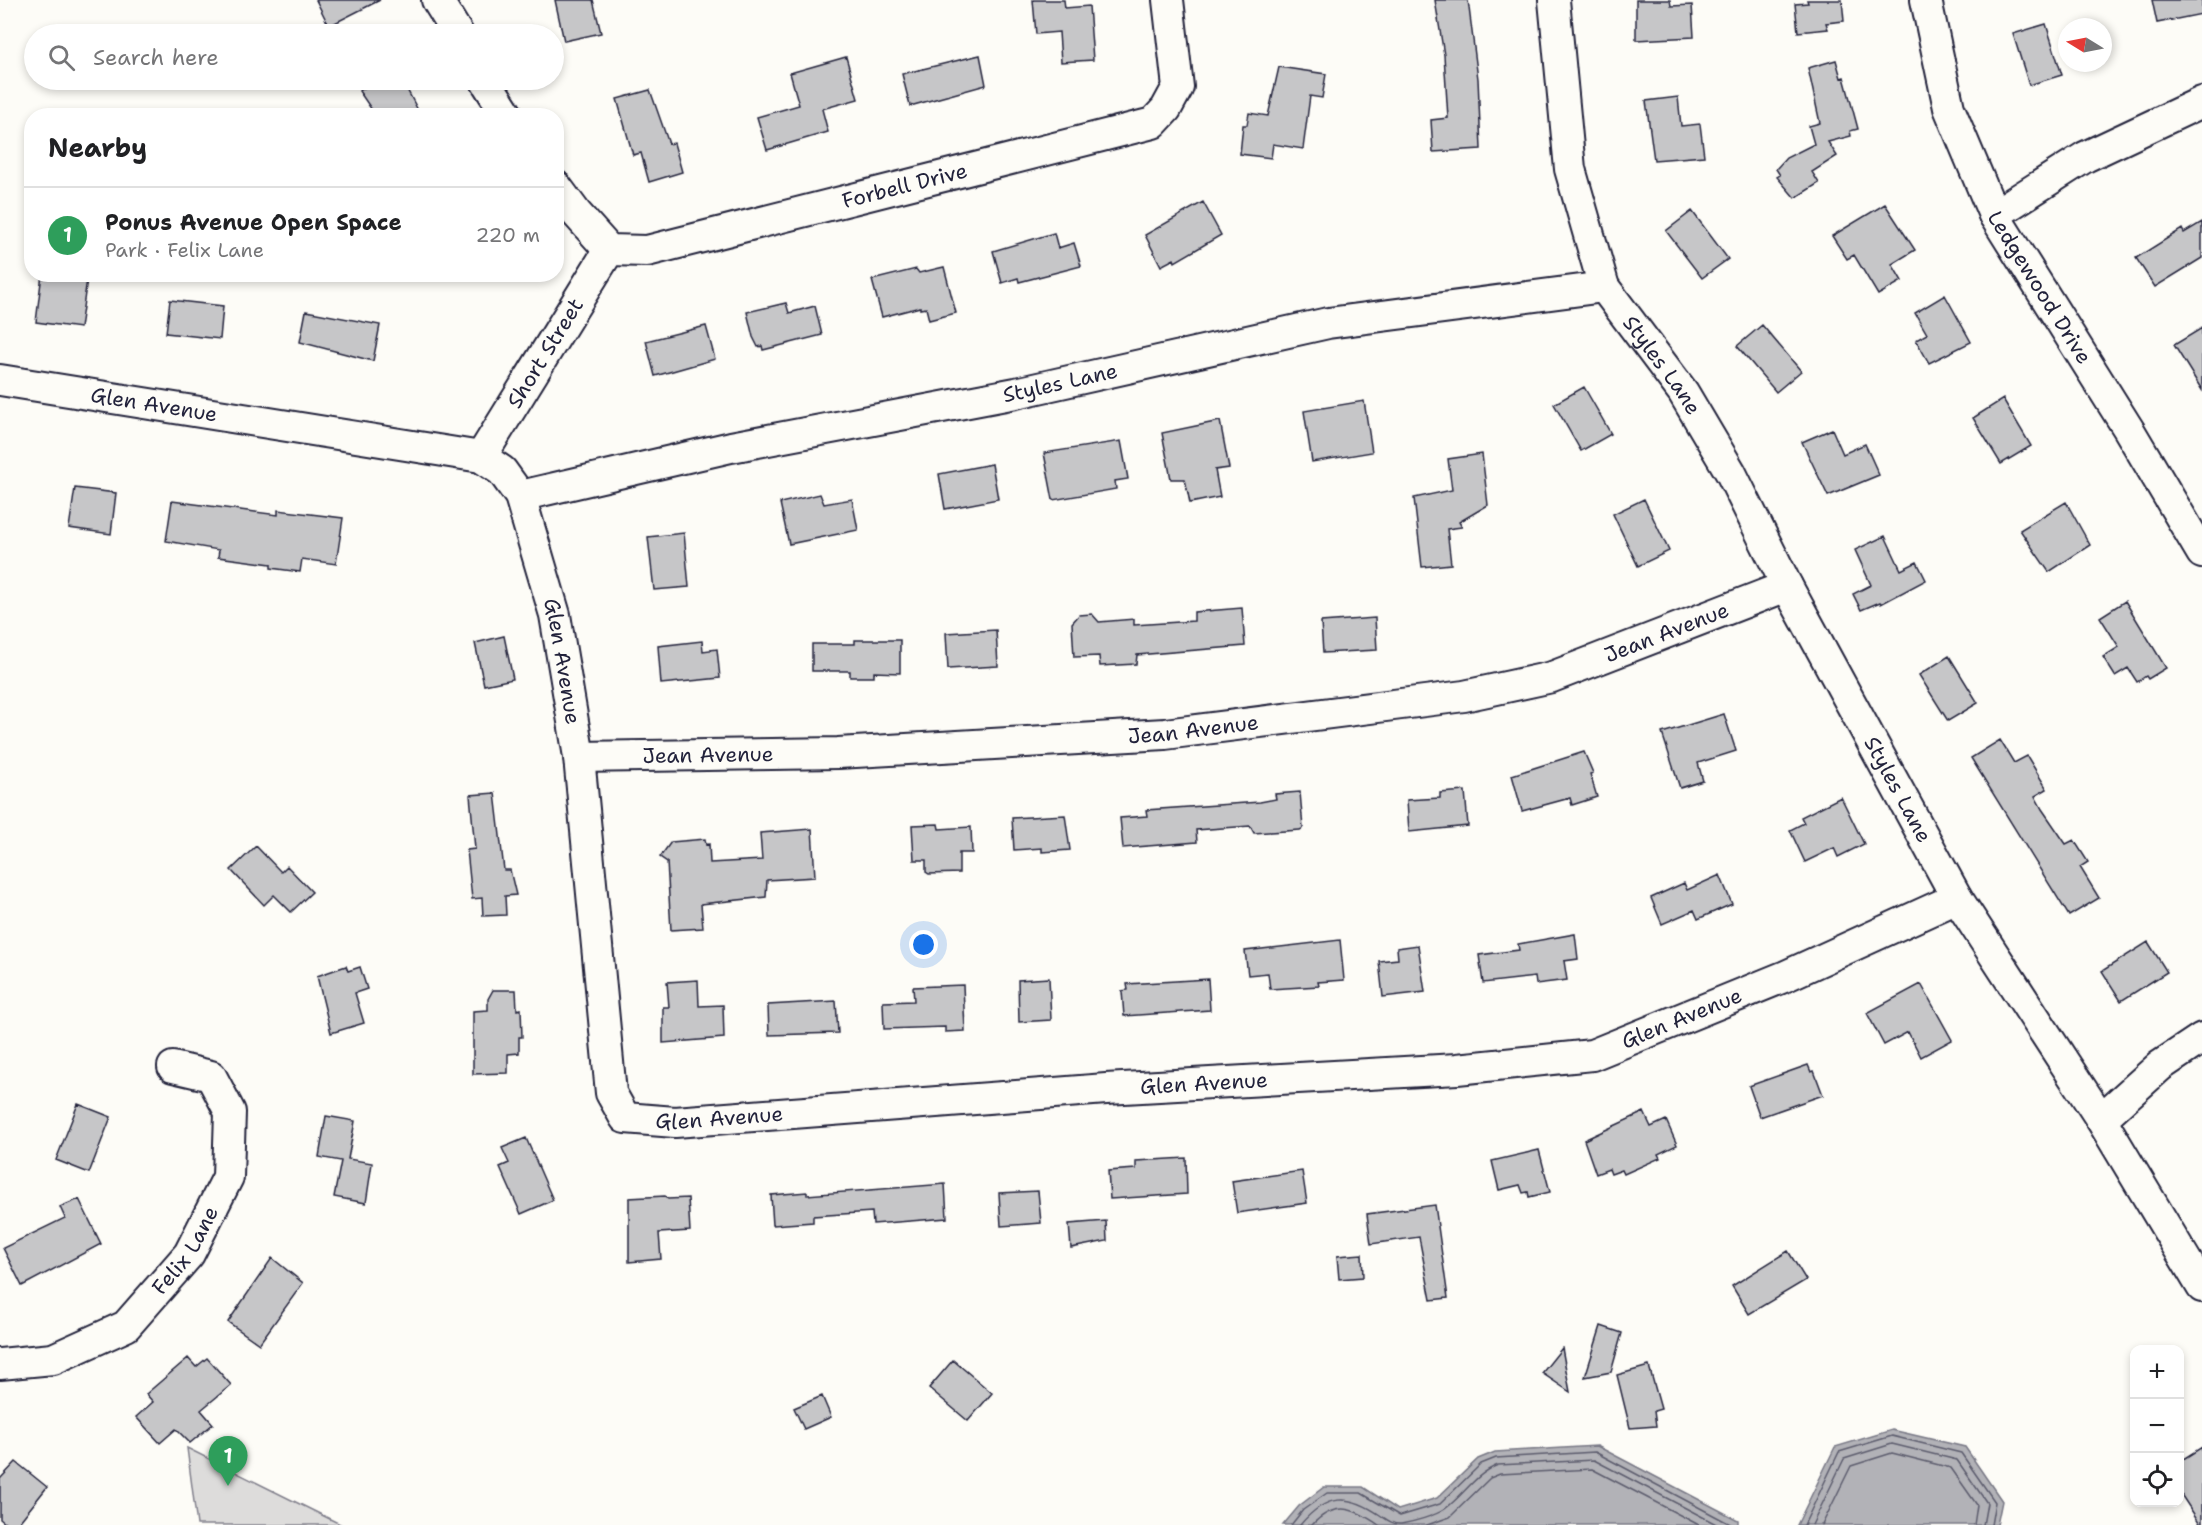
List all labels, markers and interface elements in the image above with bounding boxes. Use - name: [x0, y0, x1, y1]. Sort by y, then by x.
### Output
- north arrow: [2058, 18, 2112, 72]
- search box: [24, 24, 564, 90]
- icon: search: [45, 41, 78, 74]
- text: Search here: [93, 43, 219, 72]
- text: Nearby: [48, 130, 147, 165]
- street label: Forbell Drive: [839, 157, 970, 215]
- street label: Ledgewood Drive: [1981, 206, 2098, 369]
- text: Ponus Avenue Open Space: [105, 208, 402, 237]
- text: 1: [63, 222, 72, 248]
- text: 220 m: [476, 222, 540, 248]
- text: Park · Felix Lane: [105, 237, 264, 263]
- street label: Short Street: [501, 293, 590, 413]
- street label: Styles Lane: [1616, 310, 1707, 420]
- street label: Styles Lane: [1001, 357, 1120, 409]
- street label: Glen Avenue: [89, 381, 219, 429]
- street label: Glen Avenue: [537, 595, 587, 726]
- street label: Jean Avenue: [1600, 596, 1733, 669]
- street label: Jean Avenue: [1127, 708, 1260, 750]
- street label: Styles Lane: [1858, 732, 1938, 847]
- street label: Jean Avenue: [642, 740, 774, 770]
- your location: [909, 930, 938, 959]
- street label: Glen Avenue: [1617, 981, 1746, 1056]
- street label: Glen Avenue: [1139, 1066, 1269, 1101]
- street label: Glen Avenue: [654, 1100, 784, 1136]
- street label: Felix Lane: [146, 1201, 225, 1301]
- map controls: [2130, 1345, 2184, 1507]
- button: +: [2130, 1345, 2184, 1399]
- button: −: [2130, 1399, 2184, 1453]
- pin: 1: [208, 1436, 248, 1486]
- button: locate: [2130, 1453, 2184, 1507]

